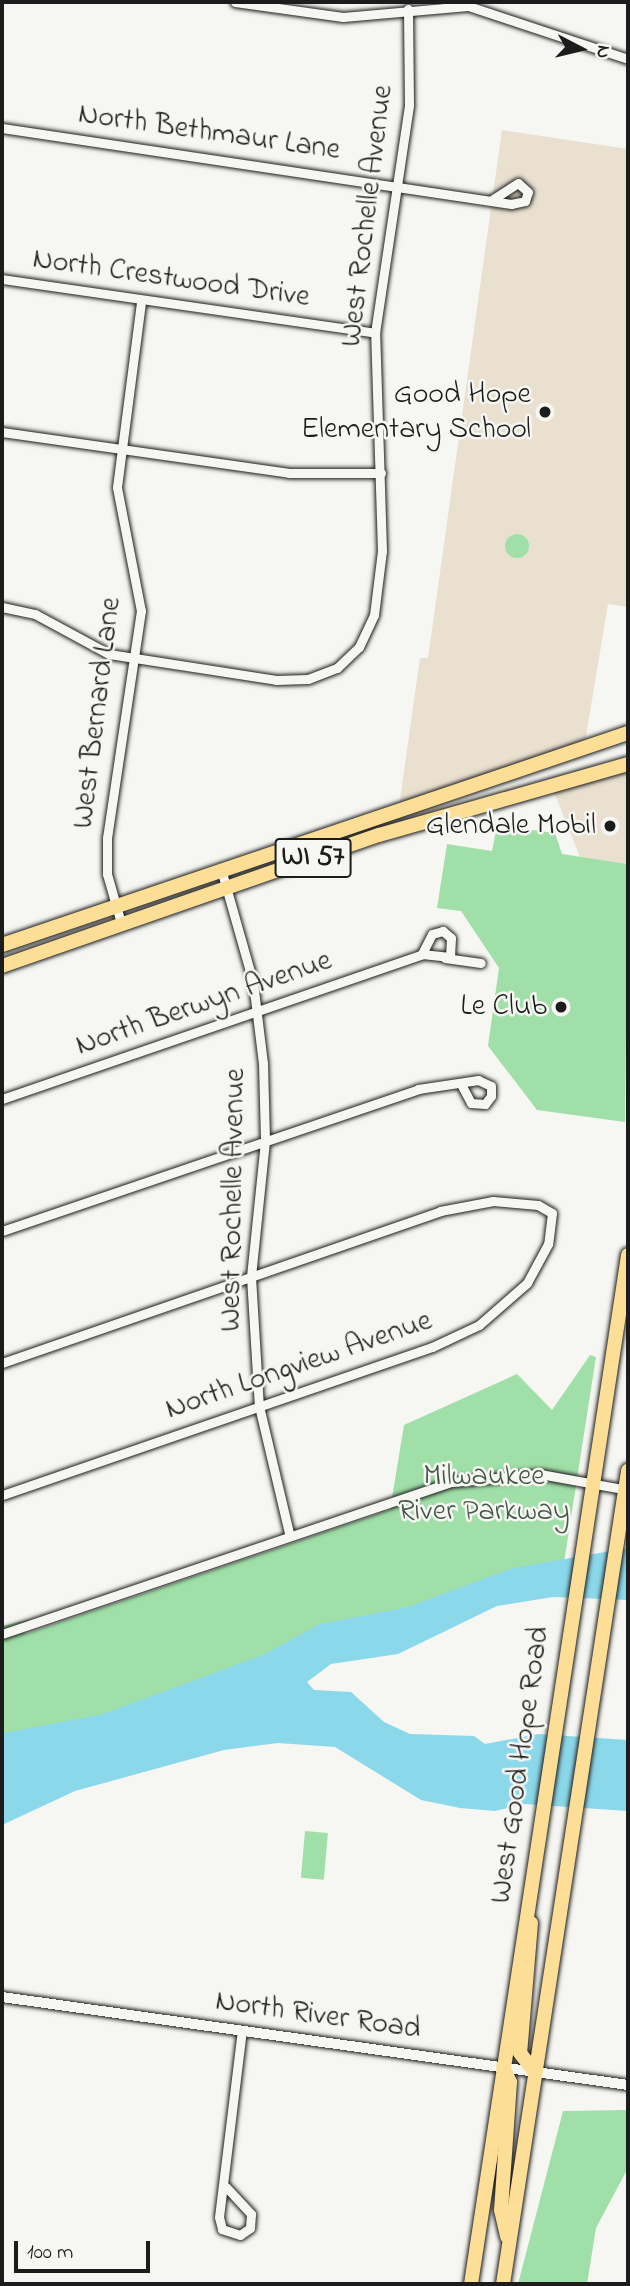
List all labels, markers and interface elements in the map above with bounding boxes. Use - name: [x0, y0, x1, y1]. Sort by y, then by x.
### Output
- north arrow: [546, 14, 616, 84]
- text: N: [588, 44, 617, 60]
- street label: West Rochelle Avenue: [334, 83, 402, 349]
- street label: North Bethmaur Lane: [76, 97, 342, 169]
- street label: North Crestwood Drive: [30, 242, 312, 316]
- place label: Good Hope Elementary School: [301, 377, 531, 448]
- marker: Good Hope Elementary School: [537, 404, 553, 420]
- street label: West Bernard Lane: [66, 595, 130, 831]
- place label: Glendale Mobil: [426, 808, 596, 844]
- marker: Glendale Mobil: [602, 818, 618, 834]
- road number: WI 57: [274, 834, 352, 882]
- street label: North Berwyn Avenue: [71, 943, 337, 1065]
- place label: Le Club: [461, 989, 547, 1025]
- marker: Le Club: [553, 999, 569, 1015]
- street label: West Rochelle Avenue: [214, 1068, 254, 1332]
- street label: North Longview Avenue: [161, 1304, 437, 1428]
- park label: Milwaukee River Parkway: [398, 1459, 570, 1530]
- street label: West Good Hope Road: [484, 1624, 558, 1906]
- street label: North River Road: [213, 1984, 423, 2048]
- scale bar: [18, 2226, 154, 2270]
- text: 100 m: [27, 2238, 73, 2268]

